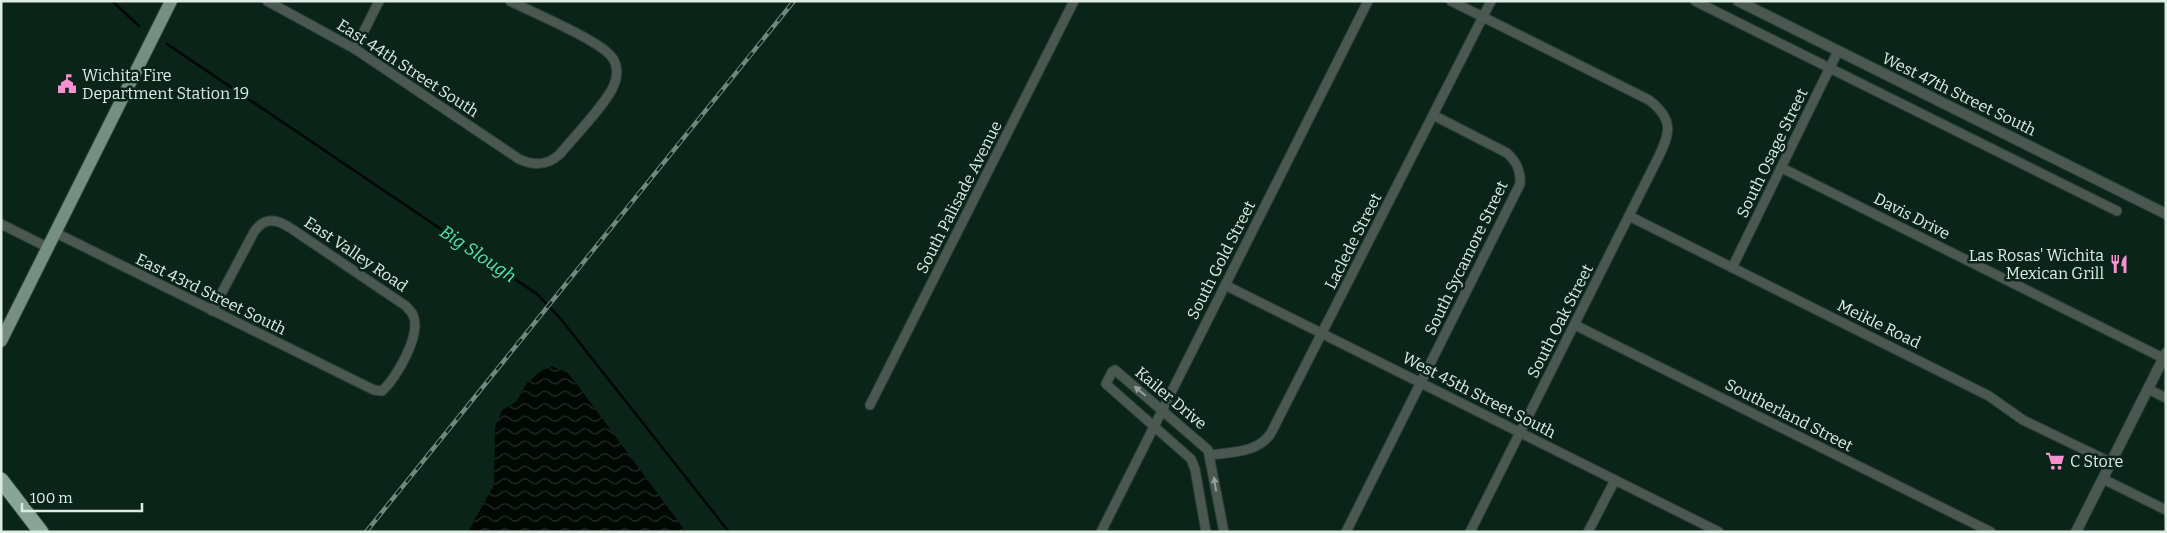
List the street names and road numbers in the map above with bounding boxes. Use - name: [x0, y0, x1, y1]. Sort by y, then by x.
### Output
- street label: East 44th Street South: [334, 15, 482, 121]
- street label: West 47th Street South: [1879, 48, 2039, 140]
- street label: South Osage Street: [1732, 85, 1812, 221]
- street label: South Palisade Avenue: [912, 118, 1006, 276]
- street label: South Sycamore Street: [1420, 178, 1512, 338]
- street label: Davis Drive: [1871, 189, 1953, 243]
- street label: Laclede Street: [1321, 190, 1385, 292]
- street label: South Gold Street: [1183, 197, 1259, 323]
- street label: East Valley Road: [301, 212, 412, 296]
- street label: East 43rd Street South: [133, 249, 289, 339]
- street label: South Oak Street: [1523, 261, 1597, 381]
- street label: Meikle Road: [1834, 296, 1924, 353]
- street label: West 45th Street South: [1399, 348, 1559, 442]
- street label: Kailer Drive: [1131, 363, 1211, 433]
- street label: Southerland Street: [1722, 375, 1856, 456]

